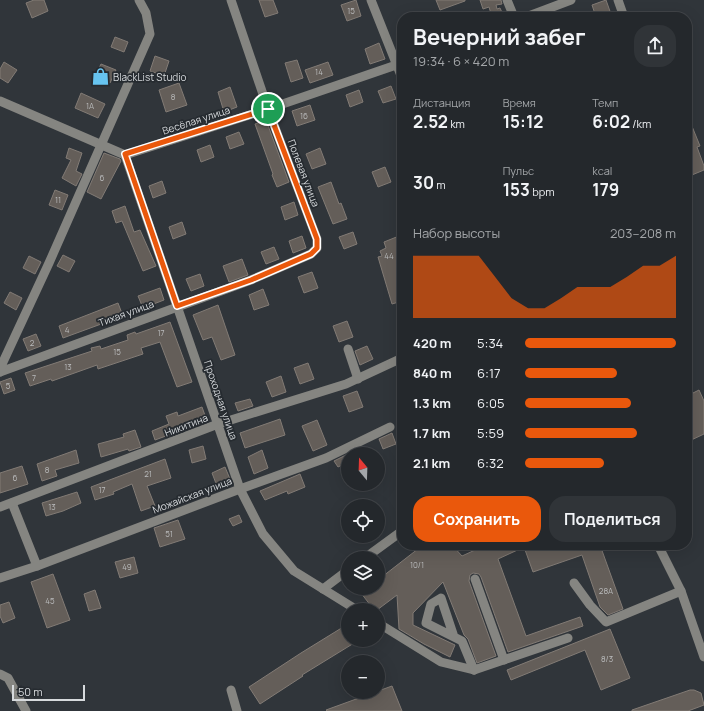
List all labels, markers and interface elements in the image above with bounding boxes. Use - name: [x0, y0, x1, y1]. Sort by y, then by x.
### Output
- house number: 15: [347, 5, 355, 16]
- text: Вечерний забег: [413, 22, 586, 52]
- button: share: [634, 25, 676, 67]
- text: 19:34 · 6 × 420 m: [413, 52, 509, 70]
- house number: 14: [315, 66, 323, 77]
- shop icon: BlackList Studio: [90, 67, 110, 87]
- place label: BlackList Studio: [113, 70, 187, 84]
- house number: 8: [171, 91, 176, 102]
- pin: [251, 92, 285, 126]
- text: Дистанция: [413, 95, 470, 110]
- text: Время: [503, 95, 536, 110]
- text: Темп: [592, 95, 618, 110]
- icon: arrive: [257, 98, 279, 120]
- house number: 1А: [86, 100, 94, 111]
- street label: Весёлая улица: [160, 102, 232, 138]
- house number: 16: [300, 110, 308, 121]
- text: 2.52: [413, 110, 448, 133]
- text: 15:12: [503, 110, 543, 133]
- text: 6:02: [592, 110, 630, 133]
- text: km: [448, 116, 465, 131]
- text: /km: [630, 116, 651, 131]
- street label: Полевая улица: [285, 137, 323, 209]
- text: Пульс: [503, 163, 534, 178]
- text: kcal: [592, 163, 612, 178]
- text: 30: [413, 171, 434, 194]
- house number: 6: [100, 172, 105, 183]
- text: m: [434, 177, 446, 192]
- text: 153: [503, 178, 530, 201]
- text: 179: [592, 178, 619, 201]
- text: bpm: [530, 184, 555, 199]
- house number: 11: [55, 194, 61, 205]
- text: Набор высоты: [413, 224, 500, 242]
- text: 203–208 m: [610, 224, 676, 242]
- house number: 44: [384, 250, 394, 261]
- street label: Тихая улица: [96, 296, 156, 330]
- house number: 4: [65, 324, 70, 335]
- house number: 17: [157, 327, 165, 338]
- text: 420 m: [413, 334, 452, 352]
- text: 5:34: [477, 334, 503, 352]
- house number: 2: [30, 337, 35, 348]
- house number: 15: [113, 346, 121, 357]
- street label: Проходная улица: [201, 359, 241, 441]
- house number: 13: [64, 361, 72, 372]
- text: 840 m: [413, 364, 452, 382]
- text: 6:17: [477, 364, 501, 382]
- house number: 7: [32, 372, 36, 383]
- house number: 5: [6, 380, 11, 391]
- text: 1.3 km: [413, 394, 451, 412]
- text: 6:05: [477, 394, 504, 412]
- street label: Никитина: [162, 410, 210, 440]
- text: 1.7 km: [413, 424, 450, 442]
- text: 5:59: [477, 424, 504, 442]
- north arrow: [341, 447, 385, 491]
- map controls: [341, 447, 385, 699]
- text: 2.1 km: [413, 454, 450, 472]
- text: 6:32: [477, 454, 504, 472]
- house number: 8: [45, 464, 50, 475]
- house number: 21: [144, 468, 152, 479]
- house number: 6: [13, 472, 18, 483]
- street label: Можайская улица: [150, 473, 234, 517]
- house number: 17: [98, 484, 106, 495]
- button: Сохранить: [413, 496, 541, 542]
- button: Поделиться: [549, 496, 676, 542]
- button: locate: [341, 499, 385, 543]
- house number: 13: [48, 501, 56, 512]
- house number: 51: [165, 528, 173, 539]
- button: layers: [341, 551, 385, 595]
- house number: 10/1: [410, 559, 424, 570]
- house number: 49: [122, 561, 132, 572]
- house number: 28А: [599, 585, 613, 596]
- house number: 45: [45, 595, 55, 606]
- button: +: [341, 603, 385, 647]
- house number: 8/3: [601, 653, 613, 664]
- button: −: [341, 655, 385, 699]
- scale bar: [12, 683, 85, 702]
- text: 50 m: [18, 684, 43, 699]

